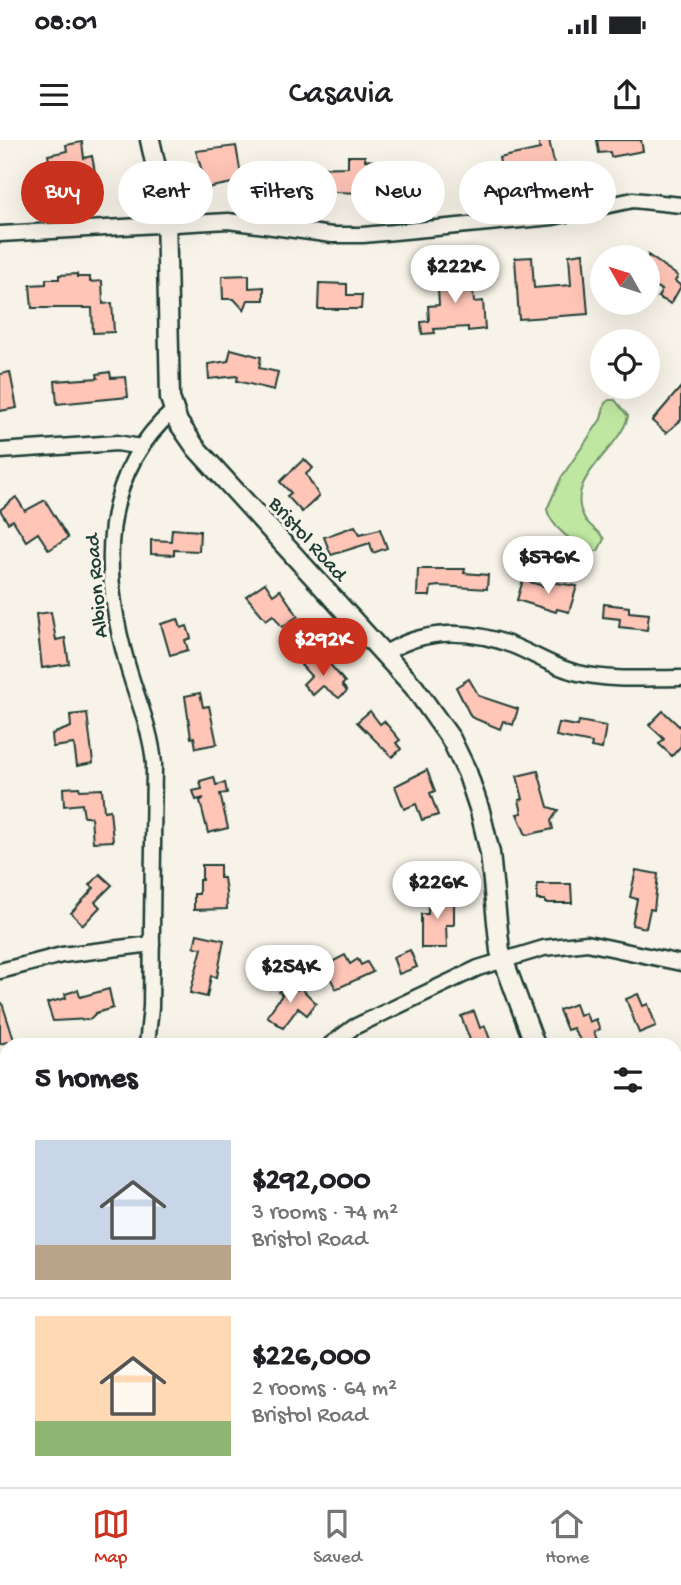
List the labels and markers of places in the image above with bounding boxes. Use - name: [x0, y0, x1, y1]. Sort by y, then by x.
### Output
- pin: $222K: [406, 246, 504, 305]
- pin: $576K: [499, 536, 597, 596]
- pin: $292K: [274, 618, 372, 678]
- pin: $226K: [388, 862, 486, 921]
- pin: $254K: [241, 946, 339, 1005]

